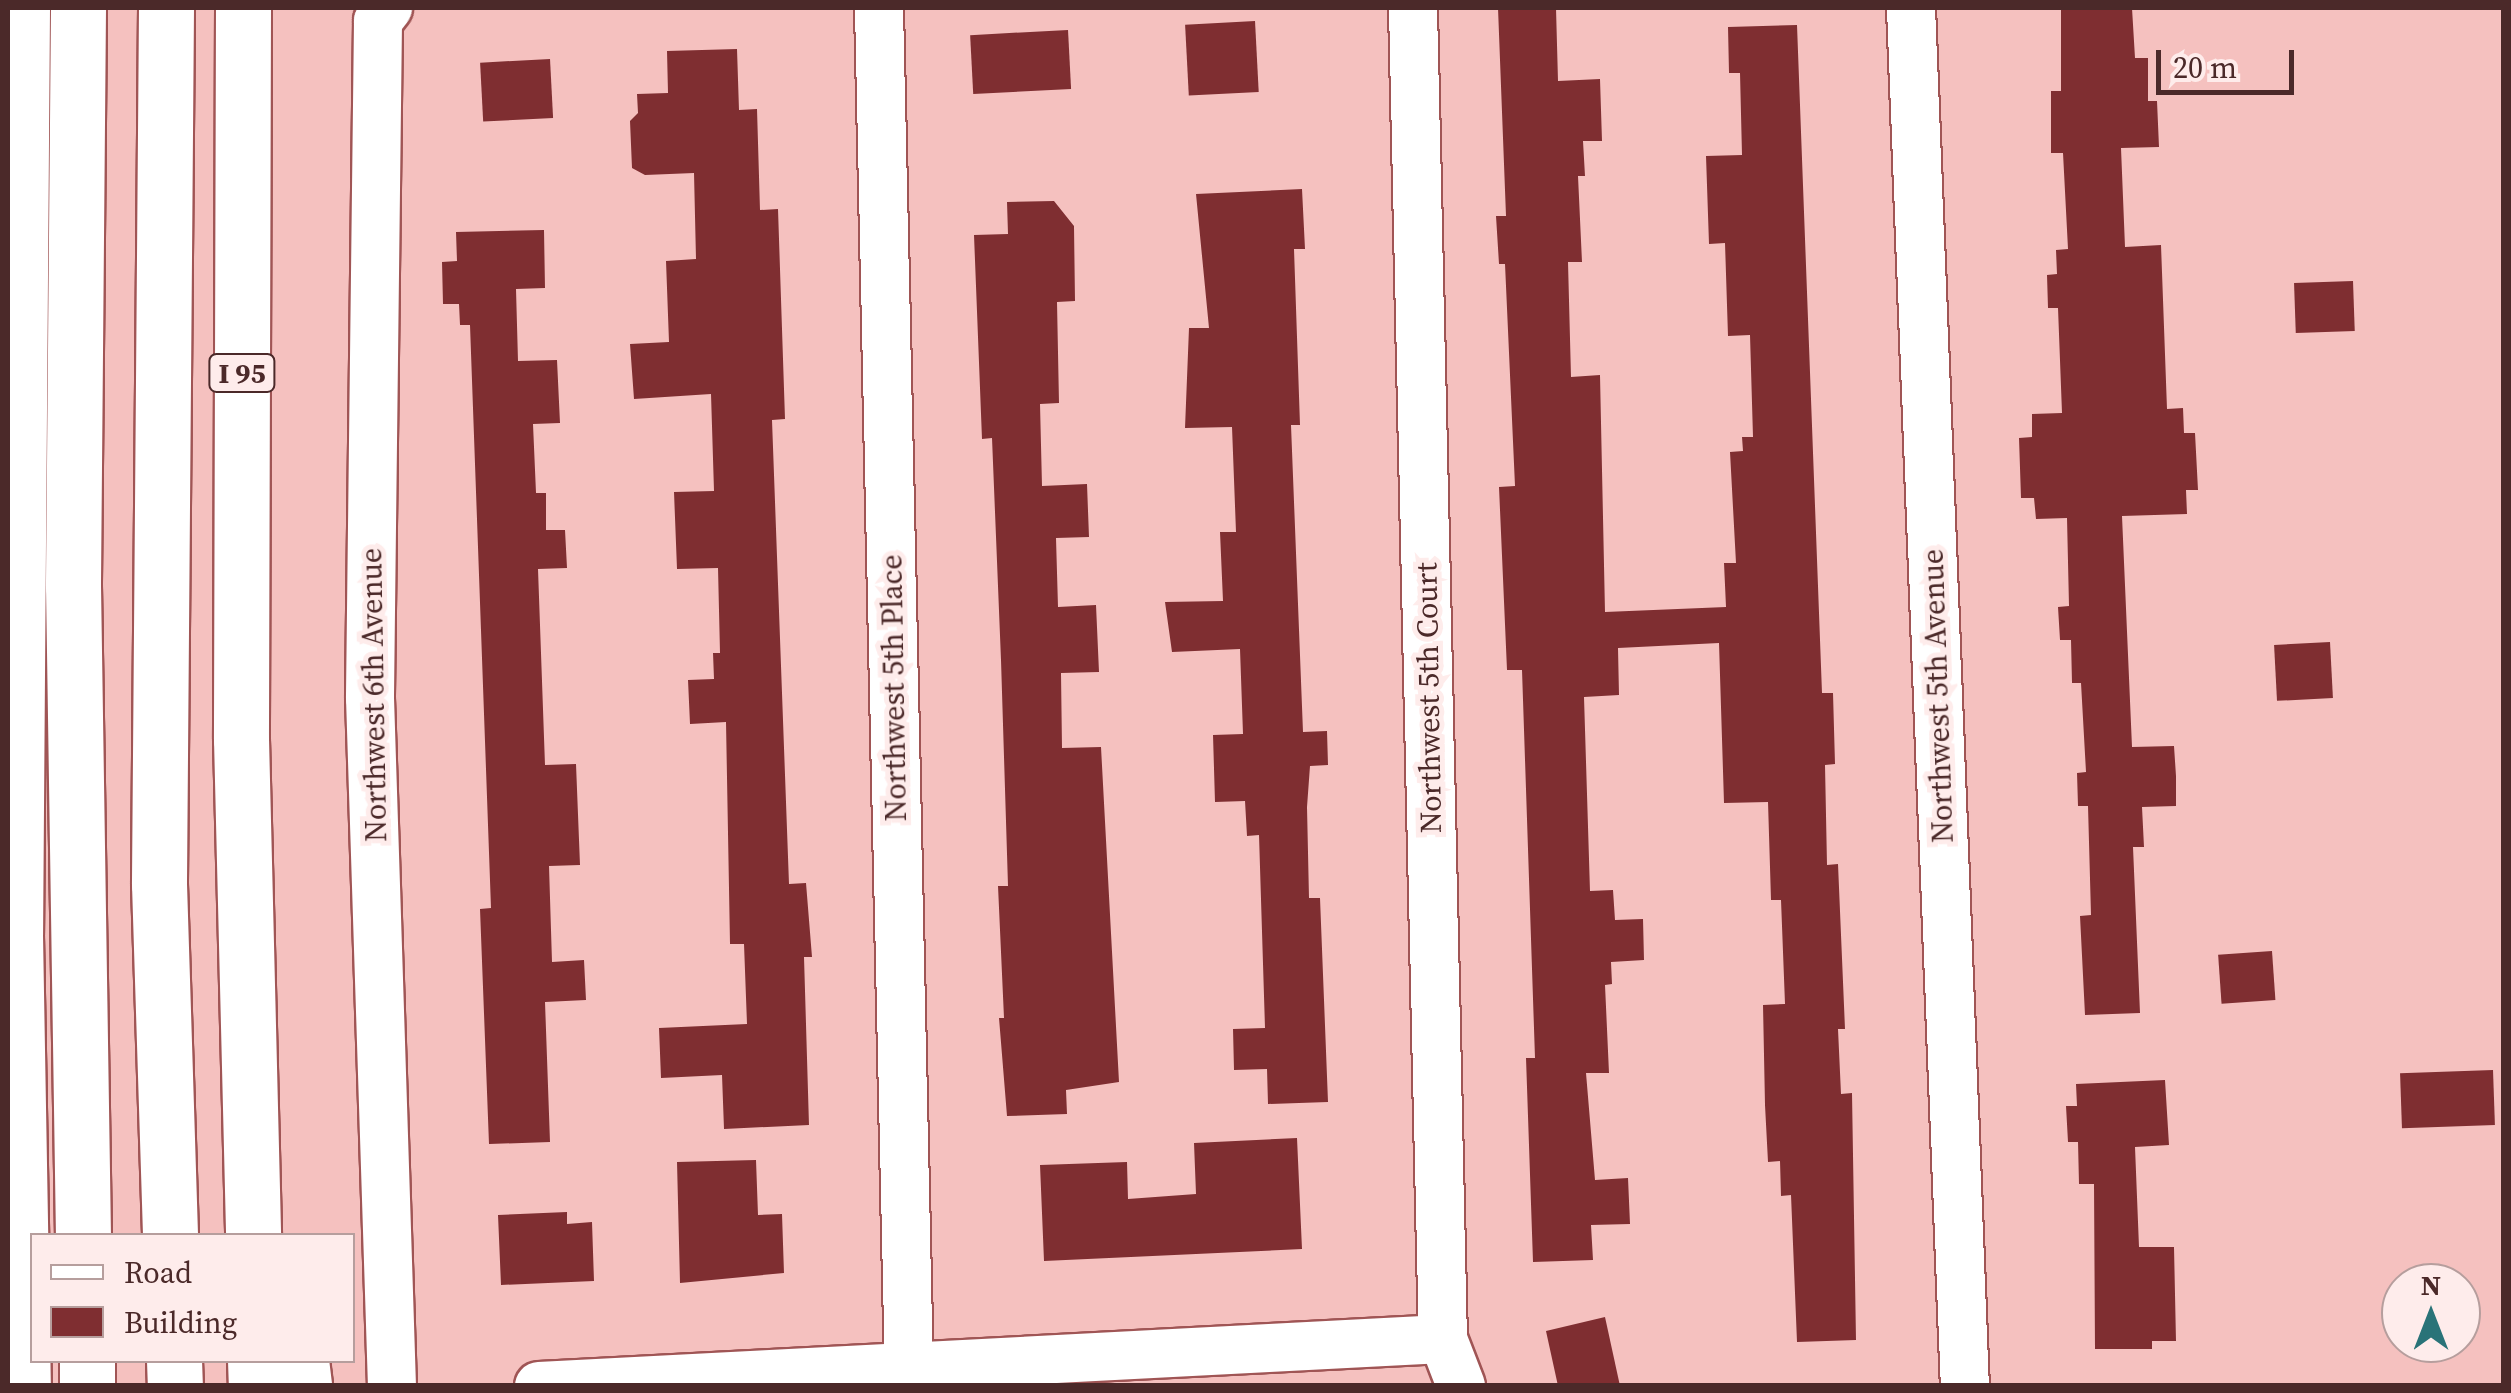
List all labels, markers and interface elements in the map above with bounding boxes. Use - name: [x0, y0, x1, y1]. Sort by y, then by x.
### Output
- scale bar: [2161, 30, 2298, 92]
- text: 20 m: [2173, 47, 2237, 88]
- road number: I 95: [207, 350, 277, 396]
- street label: Northwest 6th Avenue: [353, 548, 395, 842]
- street label: Northwest 5th Avenue: [1915, 548, 1961, 844]
- street label: Northwest 5th Place: [874, 554, 914, 822]
- street label: Northwest 5th Court: [1409, 562, 1449, 834]
- legend: [30, 1233, 355, 1363]
- text: Road: [124, 1252, 192, 1293]
- north arrow: [2381, 1263, 2481, 1363]
- text: N: [2421, 1266, 2441, 1304]
- text: Building: [124, 1302, 237, 1343]

